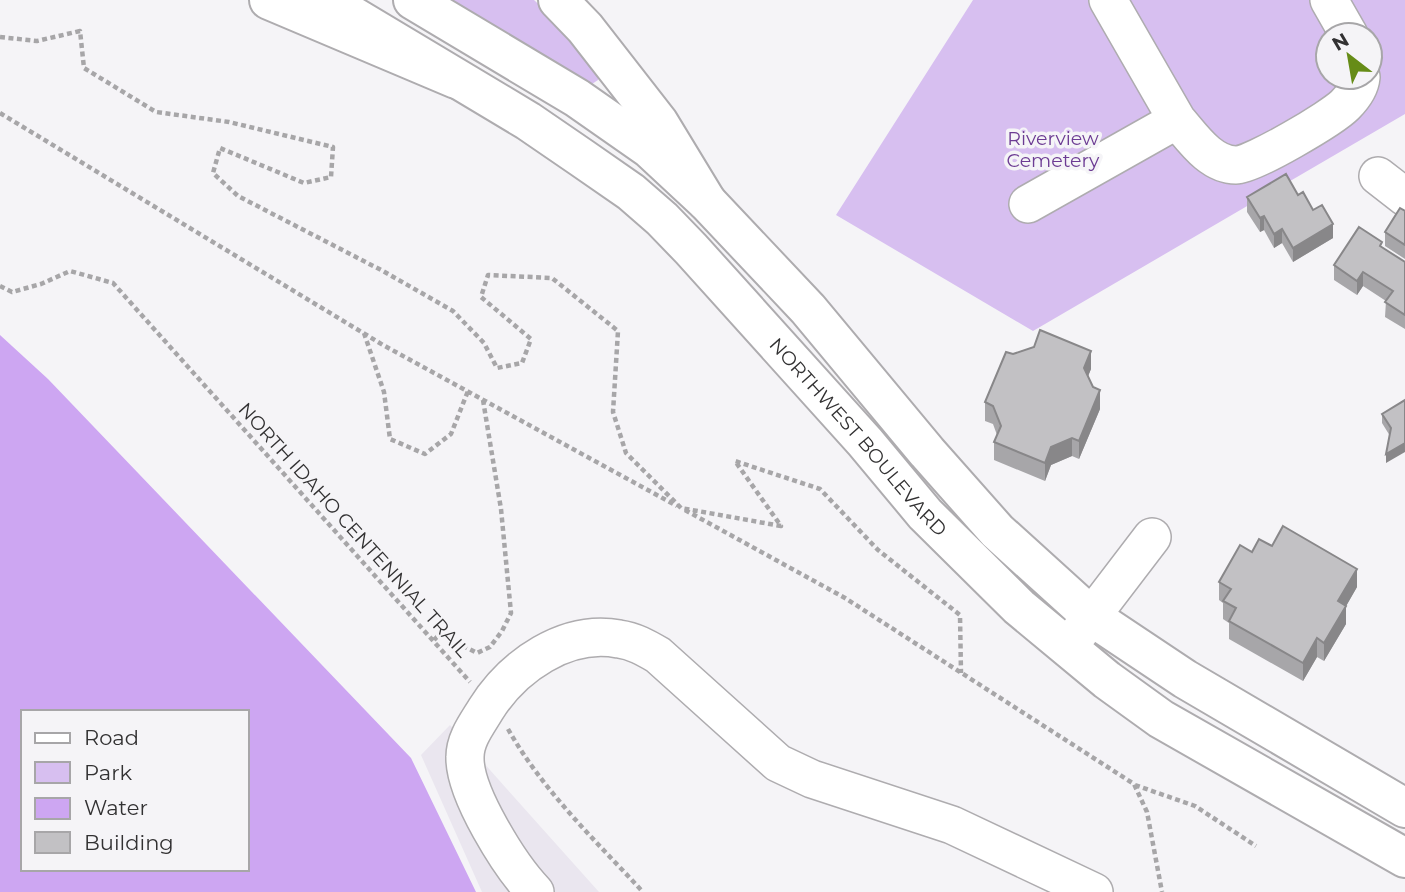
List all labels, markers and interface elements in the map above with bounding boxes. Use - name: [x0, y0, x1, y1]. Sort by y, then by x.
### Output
- north arrow: [1314, 21, 1384, 91]
- text: N: [1328, 28, 1353, 56]
- park label: Riverview Cemetery: [1007, 127, 1100, 172]
- street label: NORTHWEST BOULEVARD: [765, 333, 952, 541]
- street label: NORTH IDAHO CENTENNIAL TRAIL: [234, 398, 475, 663]
- legend: [21, 710, 248, 871]
- text: Road: [84, 725, 139, 750]
- text: Park: [84, 760, 132, 785]
- text: Water: [84, 795, 148, 820]
- text: Building: [84, 830, 174, 855]

